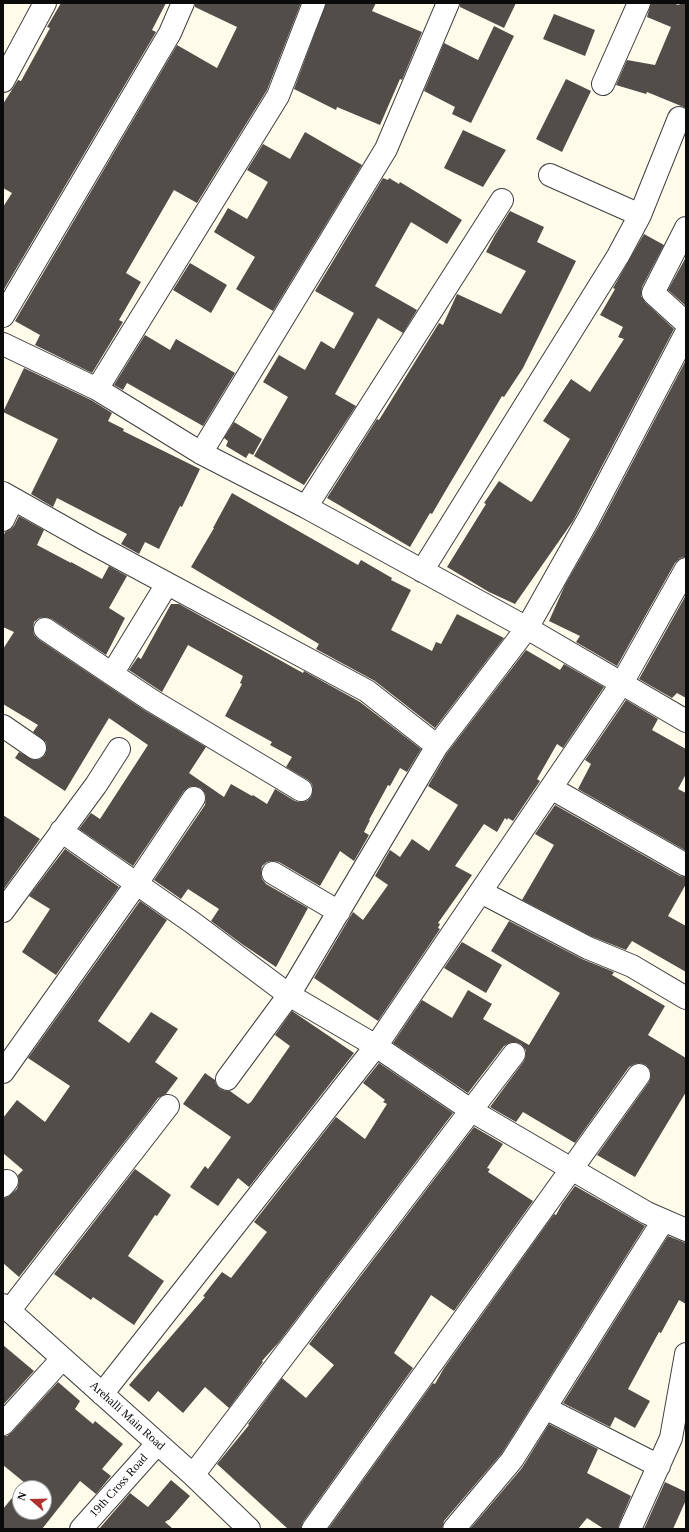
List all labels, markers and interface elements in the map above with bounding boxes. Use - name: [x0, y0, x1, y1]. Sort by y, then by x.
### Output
- street label: Arehalli Main Road: [87, 1379, 167, 1453]
- street label: 19th Cross Road: [87, 1451, 151, 1521]
- north arrow: [12, 1480, 52, 1520]
- text: N: [15, 1490, 29, 1502]

